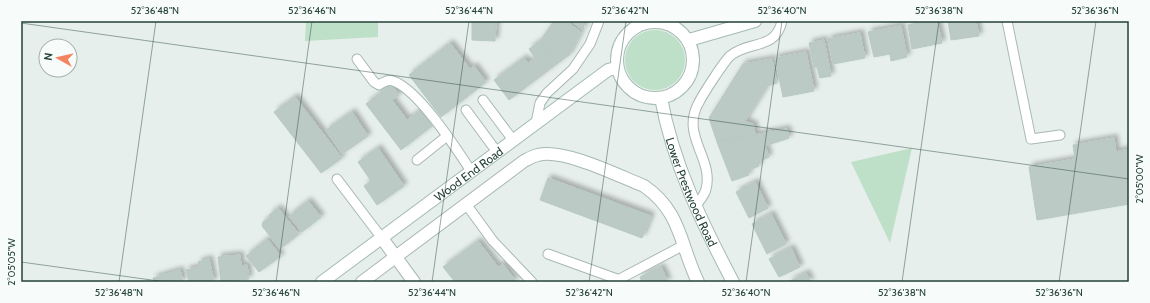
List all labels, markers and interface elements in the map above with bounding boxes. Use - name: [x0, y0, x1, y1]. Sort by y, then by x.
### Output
- text: 52°36'48"N: [131, 4, 179, 17]
- text: 52°36'46"N: [288, 4, 336, 17]
- text: 52°36'44"N: [445, 4, 493, 17]
- text: 52°36'42"N: [601, 4, 649, 17]
- text: 52°36'40"N: [757, 4, 807, 17]
- text: 52°36'38"N: [915, 4, 963, 17]
- text: 52°36'36"N: [1071, 4, 1119, 17]
- north arrow: [38, 38, 78, 78]
- text: N: [41, 52, 56, 61]
- street label: Lower Prestwood Road: [663, 135, 721, 249]
- street label: Wood End Road: [431, 143, 506, 204]
- text: 2°05'00"W: [1133, 154, 1146, 203]
- text: 2°05'05"W: [5, 238, 18, 286]
- text: 52°36'48"N: [95, 286, 143, 299]
- text: 52°36'46"N: [252, 286, 300, 299]
- text: 52°36'44"N: [408, 286, 456, 299]
- text: 52°36'42"N: [565, 286, 613, 299]
- text: 52°36'40"N: [721, 286, 771, 299]
- text: 52°36'38"N: [878, 286, 926, 299]
- text: 52°36'36"N: [1035, 286, 1083, 299]

